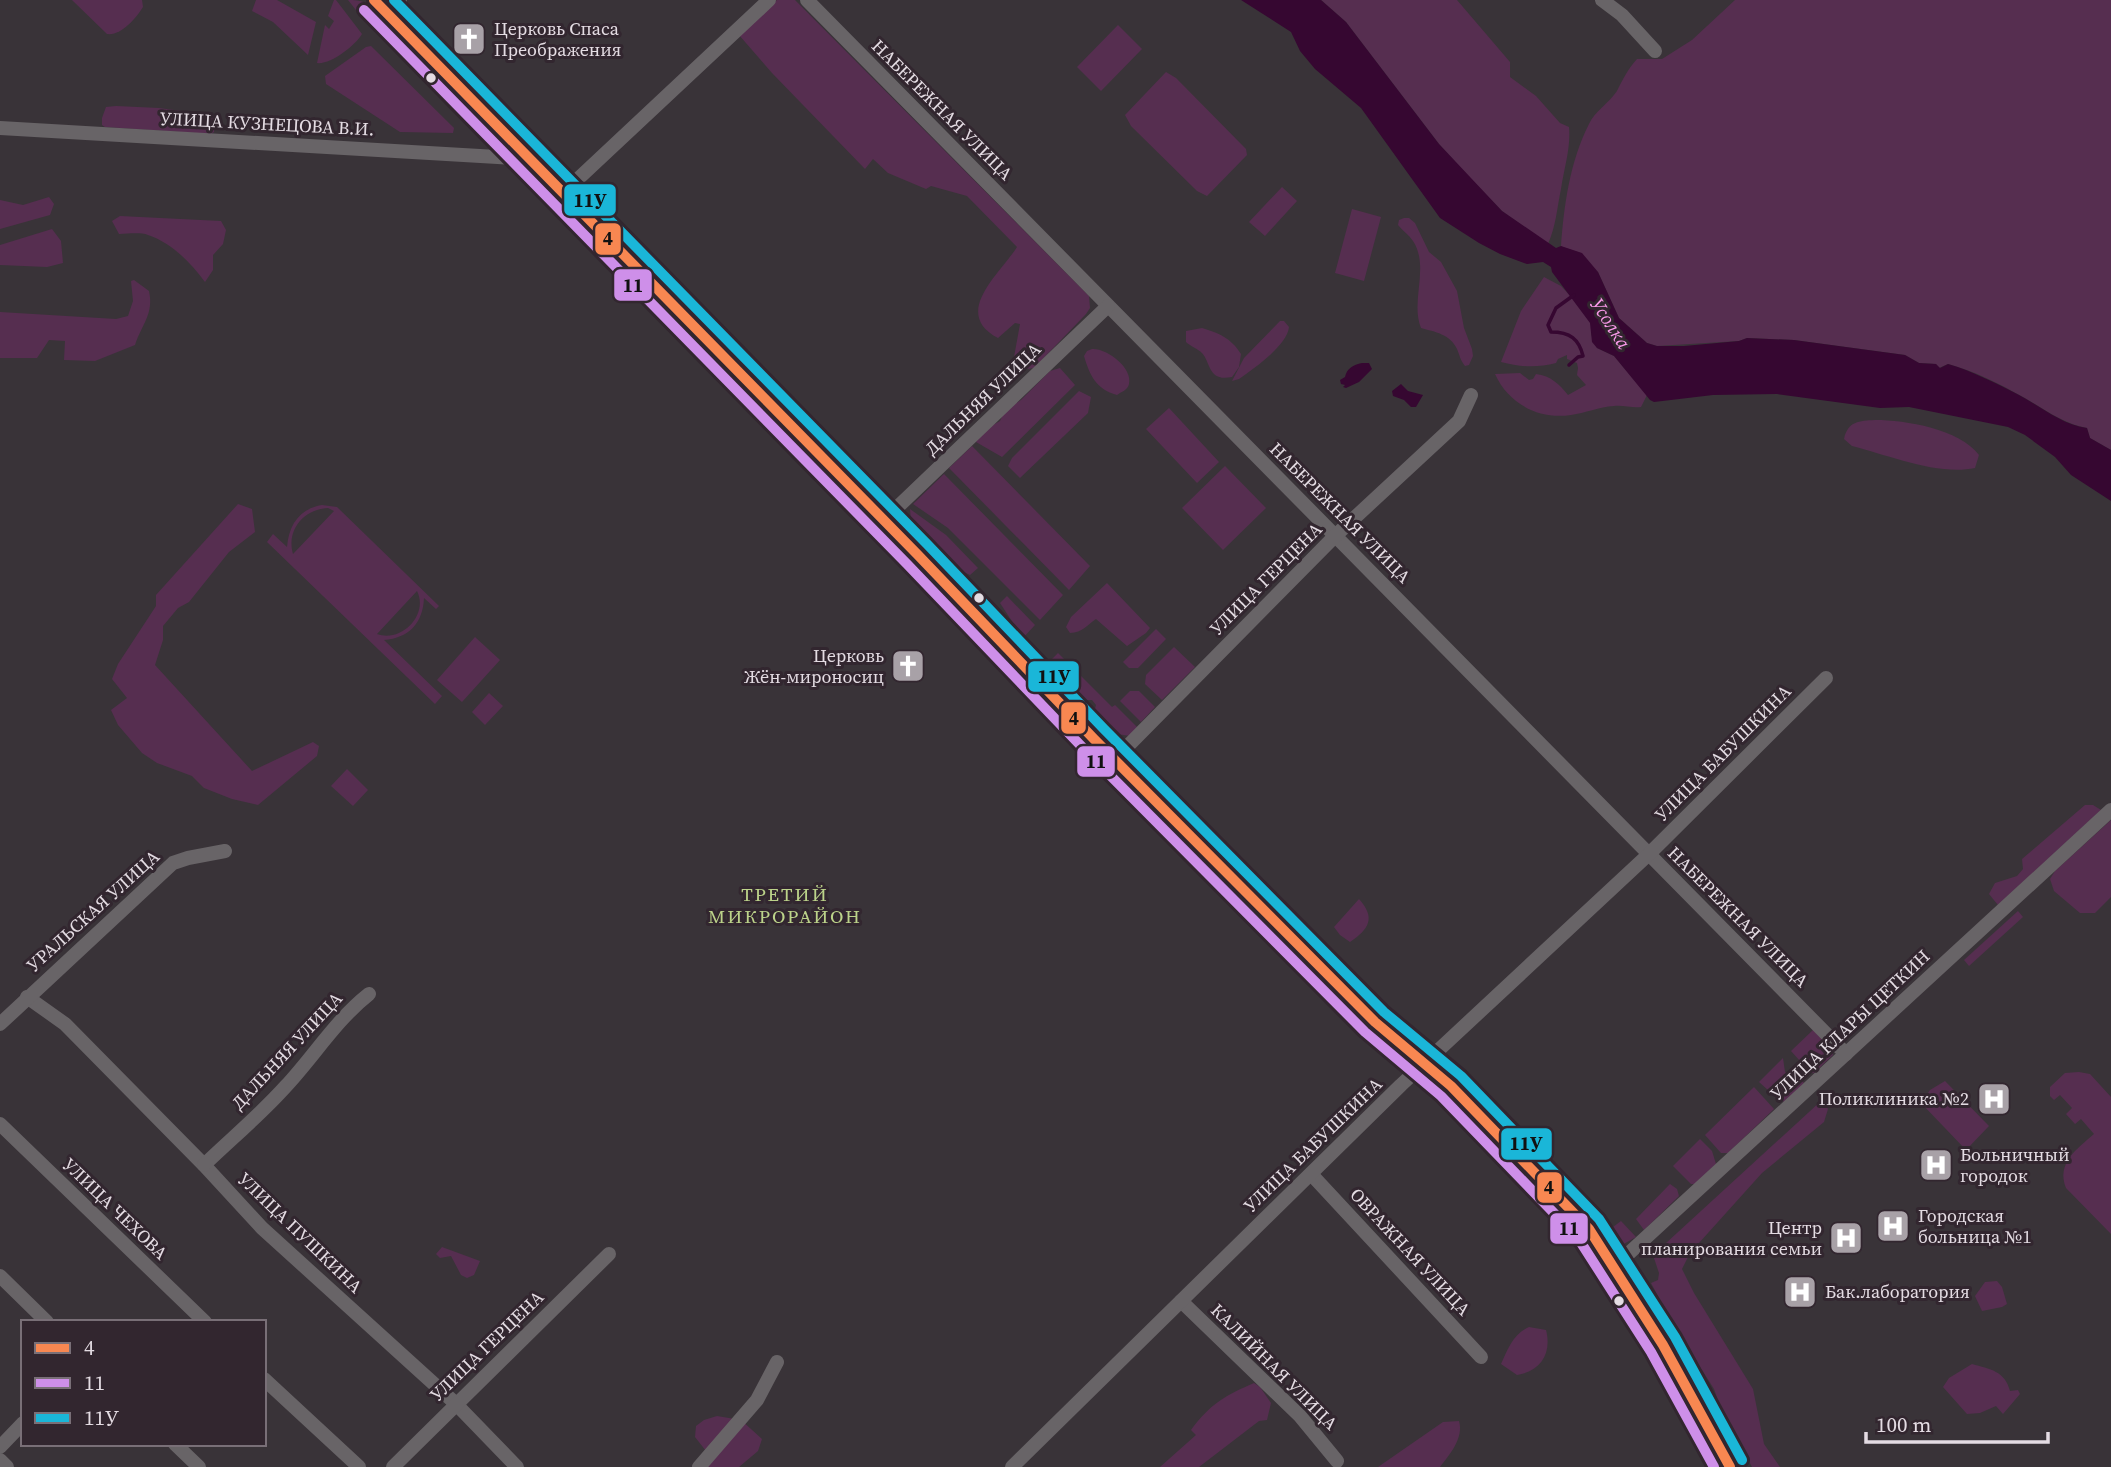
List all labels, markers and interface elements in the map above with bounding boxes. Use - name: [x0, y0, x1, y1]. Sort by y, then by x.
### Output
- place label: Церковь Спаса Преображения: [494, 16, 621, 62]
- church icon: Церковь Спаса Преображения: [450, 20, 488, 58]
- street label: НАБЕРЕЖНАЯ УЛИЦА: [866, 33, 1019, 186]
- unlabelled marker: [424, 71, 438, 85]
- street label: УЛИЦА КУЗНЕЦОВА В.И.: [159, 105, 375, 142]
- line badge: 11У: [563, 183, 617, 217]
- text: 11У: [573, 187, 607, 213]
- line badge: 4: [594, 222, 622, 256]
- text: 4: [603, 225, 613, 251]
- line badge: 11: [613, 268, 653, 302]
- text: 11: [623, 272, 643, 298]
- water label: Усолка: [1585, 292, 1637, 354]
- street label: ДАЛЬНЯЯ УЛИЦА: [919, 337, 1046, 461]
- street label: НАБЕРЕЖНАЯ УЛИЦА: [1264, 436, 1417, 589]
- street label: УЛИЦА ГЕРЦЕНА: [1204, 517, 1327, 640]
- unlabelled marker: [972, 591, 986, 605]
- place label: Церковь Жён-мироносиц: [744, 643, 884, 689]
- church icon: Церковь Жён-мироносиц: [889, 647, 927, 685]
- line badge: 11У: [1027, 660, 1080, 693]
- text: 11У: [1037, 663, 1071, 689]
- street label: УЛИЦА БАБУШКИНА: [1649, 679, 1796, 826]
- line badge: 4: [1060, 701, 1087, 735]
- text: 4: [1069, 705, 1079, 731]
- line badge: 11: [1076, 745, 1116, 778]
- text: 11: [1086, 748, 1106, 774]
- street label: НАБЕРЕЖНАЯ УЛИЦА: [1662, 840, 1815, 993]
- street label: УРАЛЬСКАЯ УЛИЦА: [21, 844, 165, 977]
- district label: ТРЕТИЙ МИКРОРАЙОН: [708, 881, 862, 929]
- street label: УЛИЦА КЛАРЫ ЦЕТКИН: [1764, 944, 1935, 1105]
- street label: ДАЛЬНЯЯ УЛИЦА: [225, 986, 348, 1115]
- street label: УЛИЦА БАБУШКИНА: [1238, 1072, 1387, 1217]
- hospital icon: Поликлиника №2: [1975, 1080, 2013, 1118]
- place label: Поликлиника №2: [1819, 1086, 1969, 1111]
- line badge: 11У: [1500, 1127, 1553, 1161]
- text: 11У: [1509, 1130, 1543, 1156]
- place label: Больничный городок: [1960, 1142, 2070, 1188]
- hospital icon: Больничный городок: [1917, 1146, 1955, 1184]
- street label: УЛИЦА ЧЕХОВА: [57, 1152, 173, 1265]
- street label: УЛИЦА ПУШКИНА: [233, 1167, 368, 1299]
- line badge: 4: [1536, 1171, 1563, 1204]
- text: 4: [1544, 1174, 1554, 1200]
- street label: ОВРАЖНАЯ УЛИЦА: [1345, 1182, 1476, 1321]
- place label: Городская больница №1: [1918, 1203, 2032, 1249]
- hospital icon: Городская больница №1: [1874, 1207, 1912, 1245]
- line badge: 11: [1549, 1212, 1589, 1245]
- text: 11: [1559, 1215, 1579, 1241]
- place label: Центр планирования семьи: [1641, 1215, 1822, 1261]
- hospital icon: Центр планирования семьи: [1827, 1219, 1865, 1257]
- hospital icon: Бак.лаборатория: [1781, 1273, 1819, 1311]
- place label: Бак.лаборатория: [1825, 1279, 1970, 1304]
- street label: УЛИЦА ГЕРЦЕНА: [424, 1285, 549, 1407]
- unlabelled marker: [1612, 1294, 1626, 1308]
- street label: КАЛИЙНАЯ УЛИЦА: [1205, 1298, 1343, 1436]
- legend: [21, 1320, 266, 1446]
- text: 4: [84, 1333, 95, 1362]
- text: 11: [84, 1368, 105, 1397]
- scale bar: [1866, 1400, 2048, 1444]
- text: 11У: [84, 1403, 119, 1432]
- text: 100 m: [1876, 1410, 1931, 1439]

